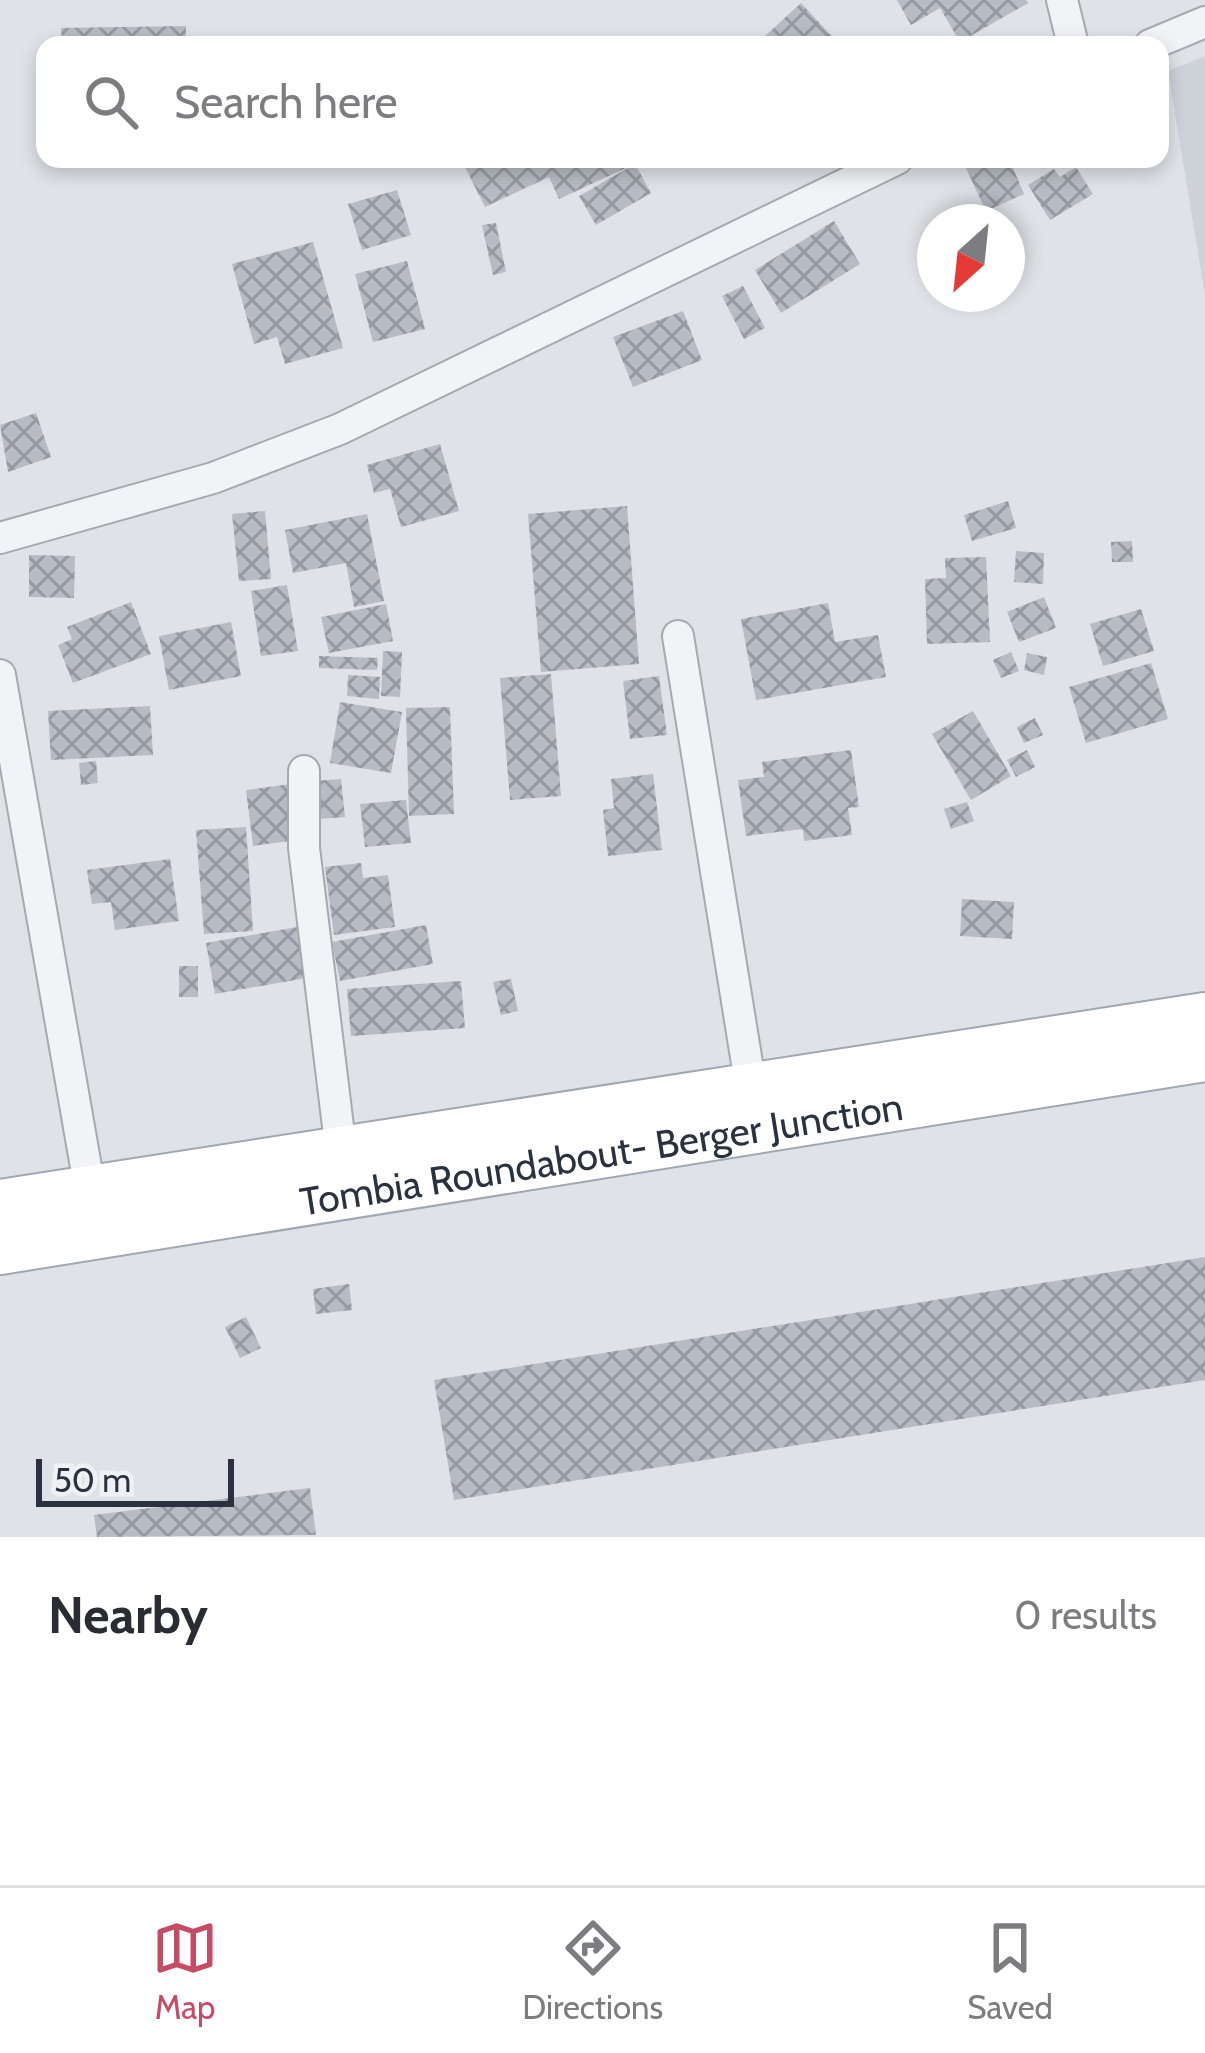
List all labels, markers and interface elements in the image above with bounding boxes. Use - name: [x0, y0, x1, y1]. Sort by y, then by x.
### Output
- search box: [36, 36, 1169, 168]
- icon: search: [78, 69, 144, 135]
- text: Search here: [174, 75, 398, 129]
- north arrow: [917, 204, 1025, 312]
- street label: Tombia Roundabout- Berger Junction: [296, 1082, 906, 1226]
- scale bar: [36, 1453, 234, 1506]
- text: 50 m: [54, 1460, 131, 1500]
- text: Nearby: [48, 1584, 208, 1646]
- text: 0 results: [1014, 1591, 1157, 1639]
- tab: Map: [152, 1915, 218, 2027]
- tab: Directions: [522, 1915, 663, 2027]
- tab: Saved: [967, 1915, 1053, 2027]

